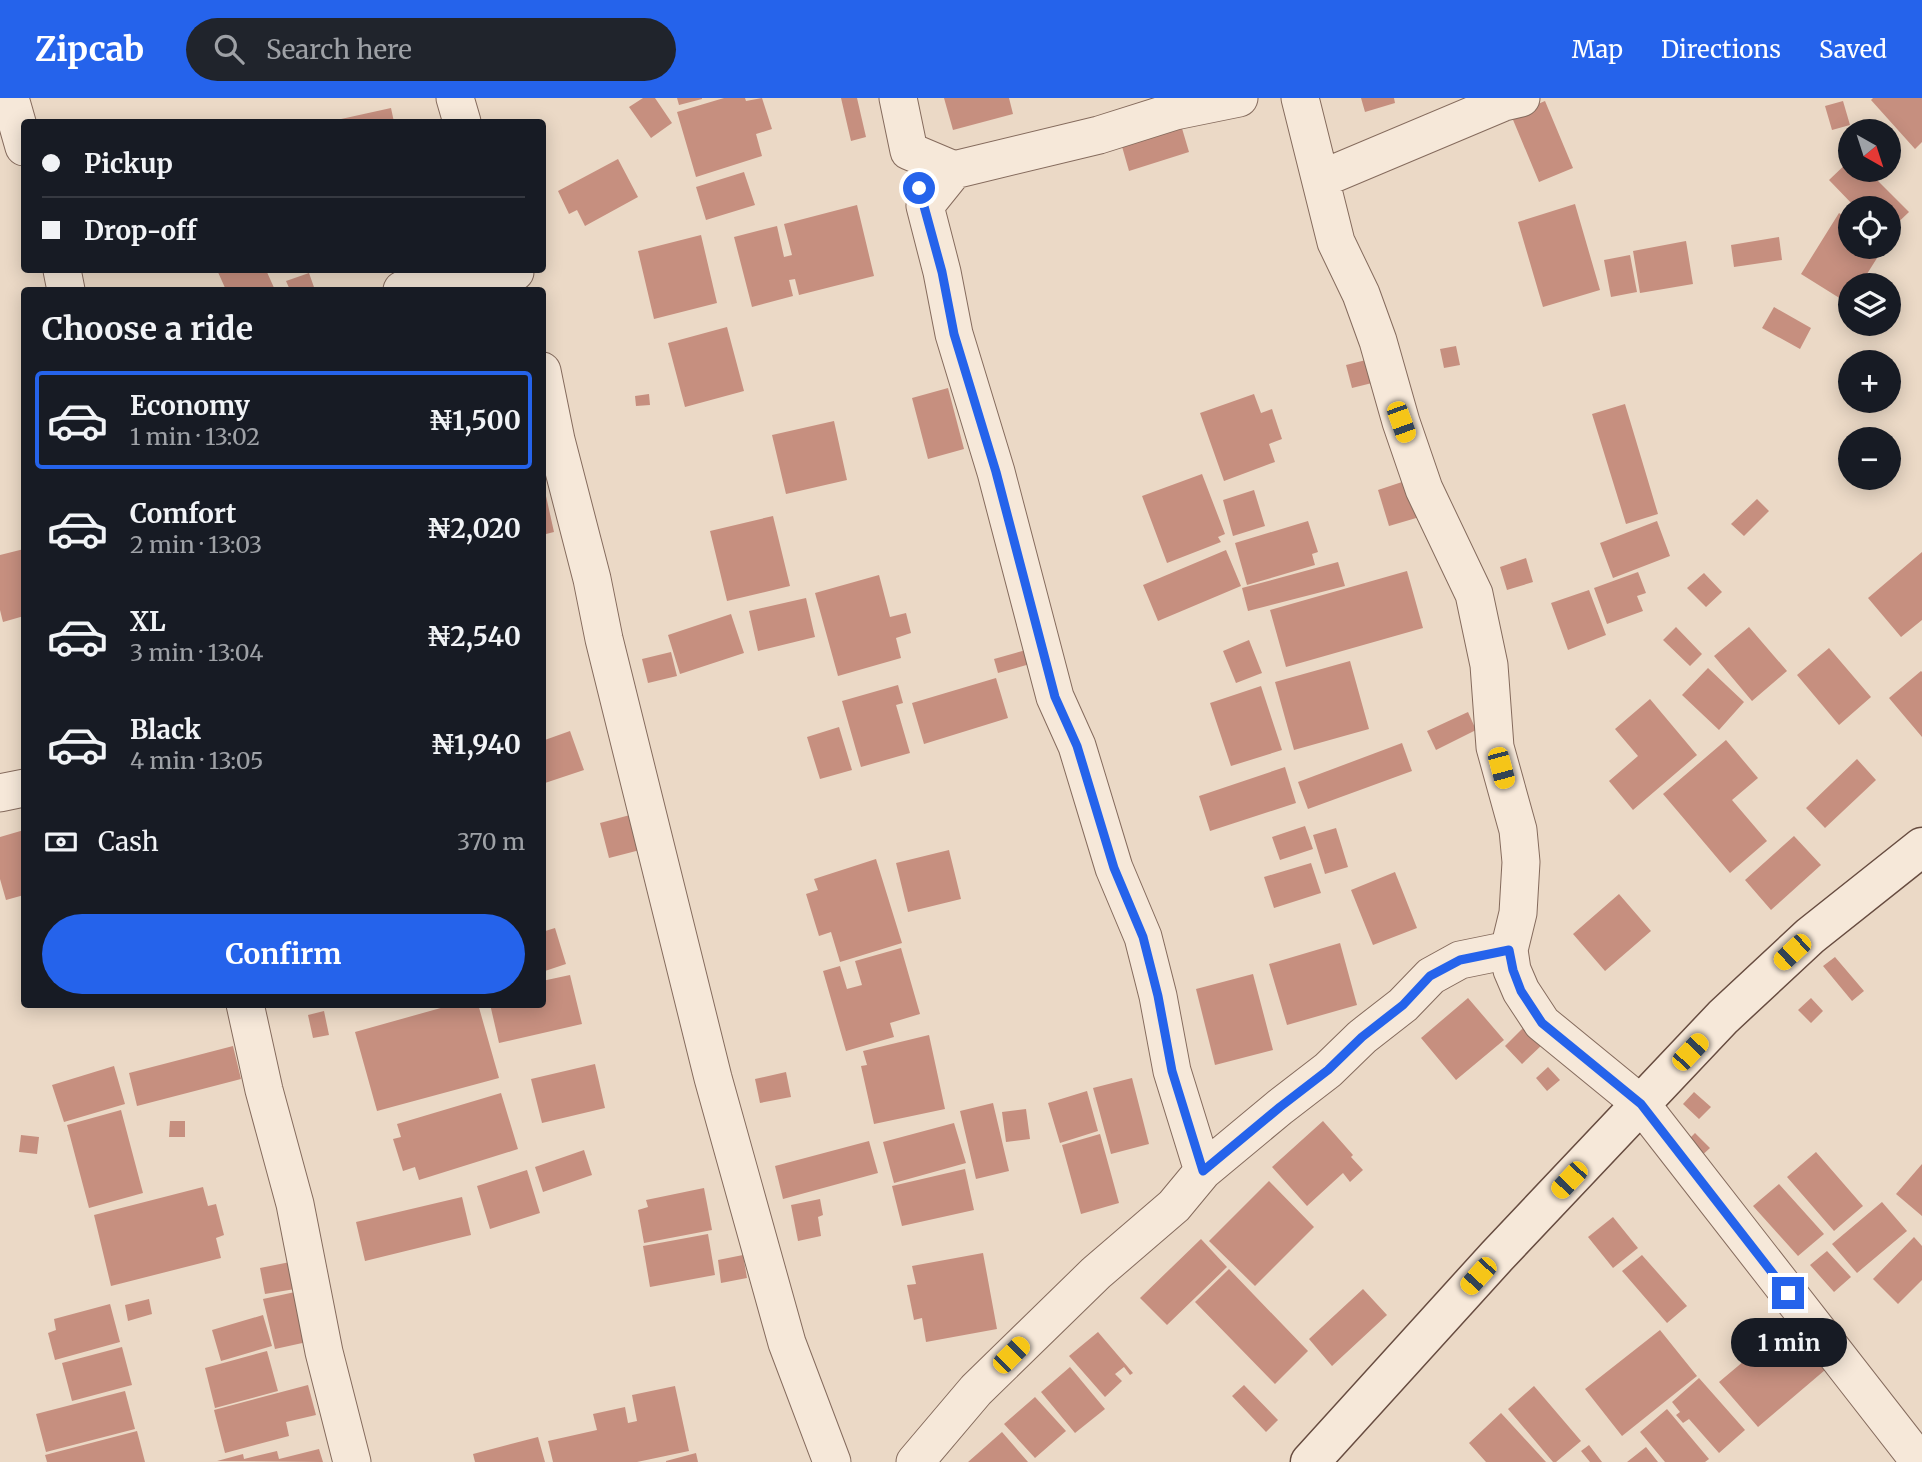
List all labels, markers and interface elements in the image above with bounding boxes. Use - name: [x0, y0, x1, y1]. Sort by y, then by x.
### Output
- search box: [186, 18, 676, 81]
- text: Zipcab: [35, 29, 144, 70]
- icon: search: [210, 30, 248, 68]
- text: Search here: [266, 33, 412, 66]
- text: Map: [1572, 34, 1623, 65]
- text: Directions: [1661, 34, 1781, 65]
- text: Saved: [1819, 34, 1887, 65]
- north arrow: [1838, 119, 1900, 182]
- map controls: [1838, 119, 1901, 490]
- text: Pickup: [84, 147, 173, 180]
- route start: [903, 172, 935, 204]
- button: locate: [1838, 196, 1901, 259]
- text: Drop-off: [84, 214, 197, 247]
- button: layers: [1838, 273, 1901, 336]
- text: Choose a ride: [42, 309, 253, 349]
- button: +: [1838, 350, 1901, 413]
- icon: car: [46, 389, 109, 452]
- text: Economy: [130, 389, 250, 422]
- car: [1384, 399, 1419, 445]
- text: ₦1,500: [429, 404, 521, 437]
- text: 1 min · 13:02: [130, 422, 260, 451]
- button: −: [1838, 427, 1901, 490]
- icon: car: [46, 497, 109, 560]
- text: Comfort: [130, 497, 236, 530]
- text: ₦2,020: [427, 512, 521, 545]
- text: 2 min · 13:03: [130, 530, 262, 559]
- icon: car: [46, 605, 109, 668]
- text: XL: [130, 605, 166, 638]
- text: ₦2,540: [427, 620, 521, 653]
- text: 3 min · 13:04: [130, 638, 264, 667]
- icon: car: [46, 713, 109, 776]
- text: Black: [130, 713, 201, 746]
- text: ₦1,940: [430, 728, 521, 761]
- car: [1486, 745, 1517, 791]
- text: 4 min · 13:05: [130, 746, 264, 775]
- icon: cash: [42, 823, 80, 861]
- text: Cash: [98, 825, 159, 858]
- text: 370 m: [457, 827, 525, 856]
- button: Confirm: [42, 914, 525, 994]
- car: [1770, 930, 1815, 974]
- car: [1668, 1029, 1713, 1075]
- car: [1547, 1157, 1592, 1203]
- car: [1457, 1253, 1500, 1299]
- route end: [1772, 1277, 1804, 1309]
- callout: 1 min: [1730, 1318, 1846, 1366]
- text: 1 min: [1758, 1328, 1820, 1357]
- car: [989, 1333, 1034, 1377]

